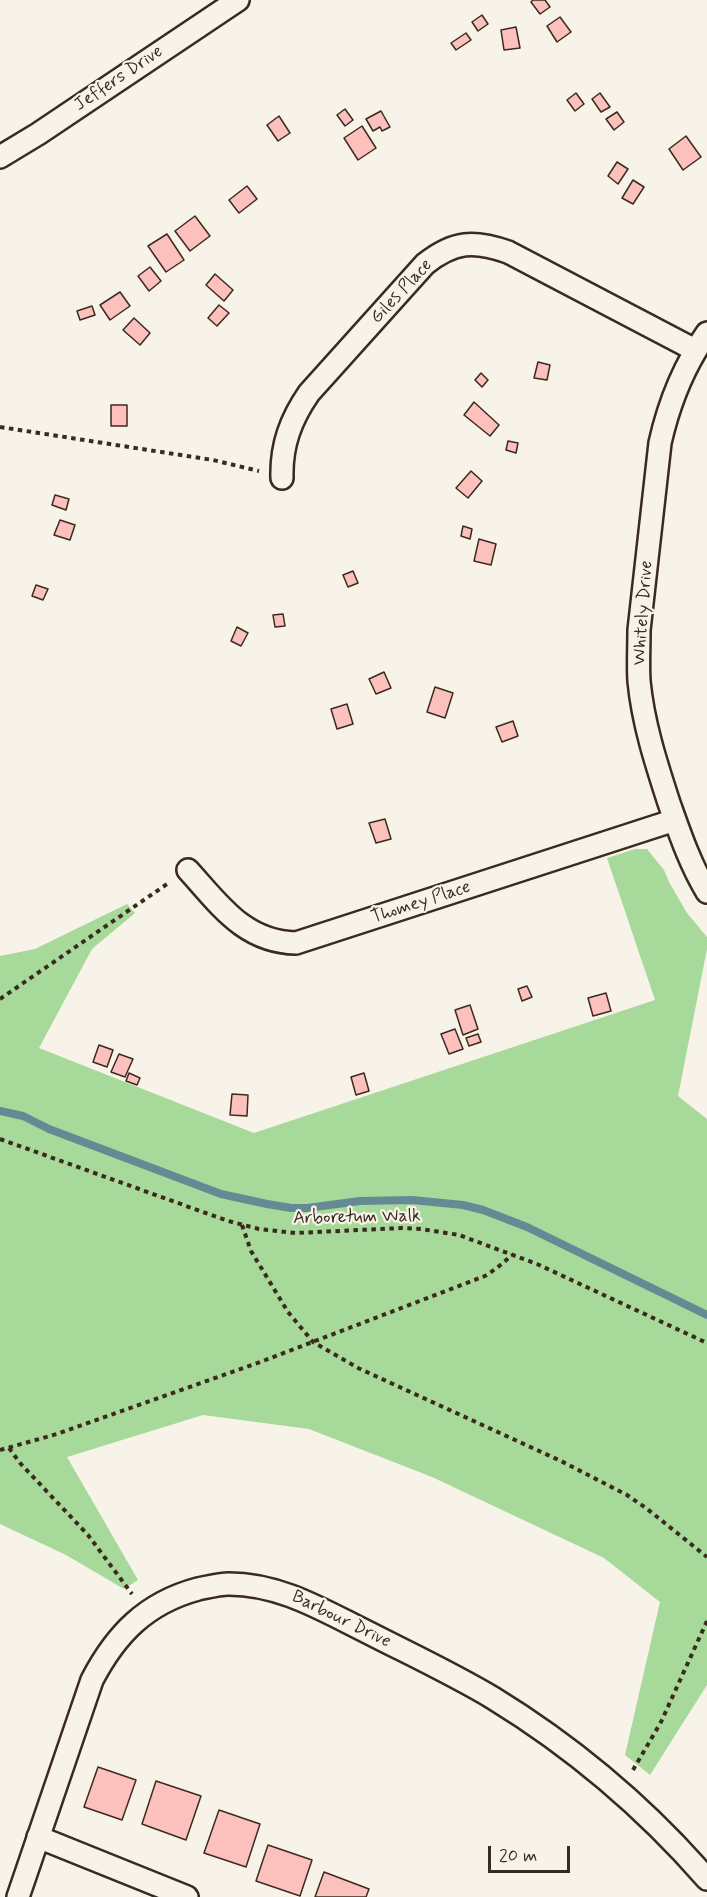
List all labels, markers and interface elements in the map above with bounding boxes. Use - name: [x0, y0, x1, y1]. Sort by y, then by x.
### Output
- street label: Jeffers Drive: [71, 41, 167, 117]
- street label: Giles Place: [367, 255, 437, 329]
- street label: Whitely Drive: [630, 560, 658, 666]
- street label: Thomey Place: [369, 877, 473, 929]
- street label: Arboretum Walk: [293, 1206, 421, 1230]
- street label: Barbour Drive: [288, 1587, 394, 1653]
- scale bar: [491, 1834, 574, 1872]
- text: 20 m: [499, 1844, 537, 1868]

